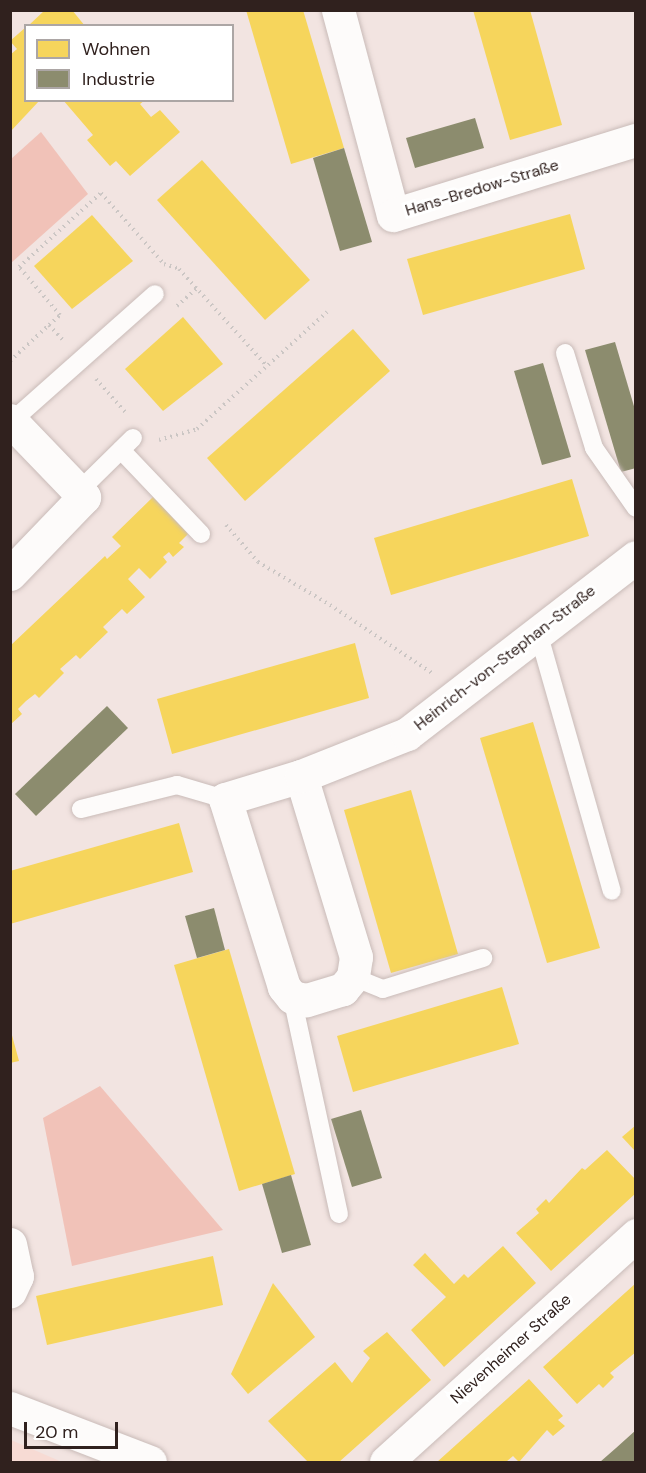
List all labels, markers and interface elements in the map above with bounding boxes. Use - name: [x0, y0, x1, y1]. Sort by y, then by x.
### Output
- legend: [24, 24, 234, 102]
- text: Wohnen: [82, 37, 150, 61]
- text: Industrie: [82, 67, 155, 91]
- street label: Hans-Bredow-Straße: [403, 155, 561, 221]
- street label: Heinrich-von-Stephan-Straße: [410, 581, 600, 735]
- street label: Nievenheimer Straße: [447, 1290, 575, 1408]
- scale bar: [27, 1410, 122, 1448]
- text: 20 m: [35, 1420, 78, 1444]

